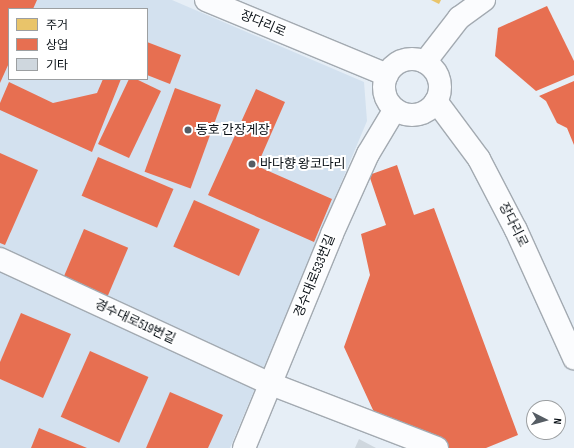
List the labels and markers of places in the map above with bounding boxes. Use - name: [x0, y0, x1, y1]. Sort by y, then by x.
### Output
- place label: 동호 간장게장: [196, 122, 270, 138]
- marker: 동호 간장게장: [183, 125, 193, 135]
- place label: 바다향 왕코다리: [260, 156, 346, 172]
- marker: 바다향 왕코다리: [247, 159, 257, 169]

